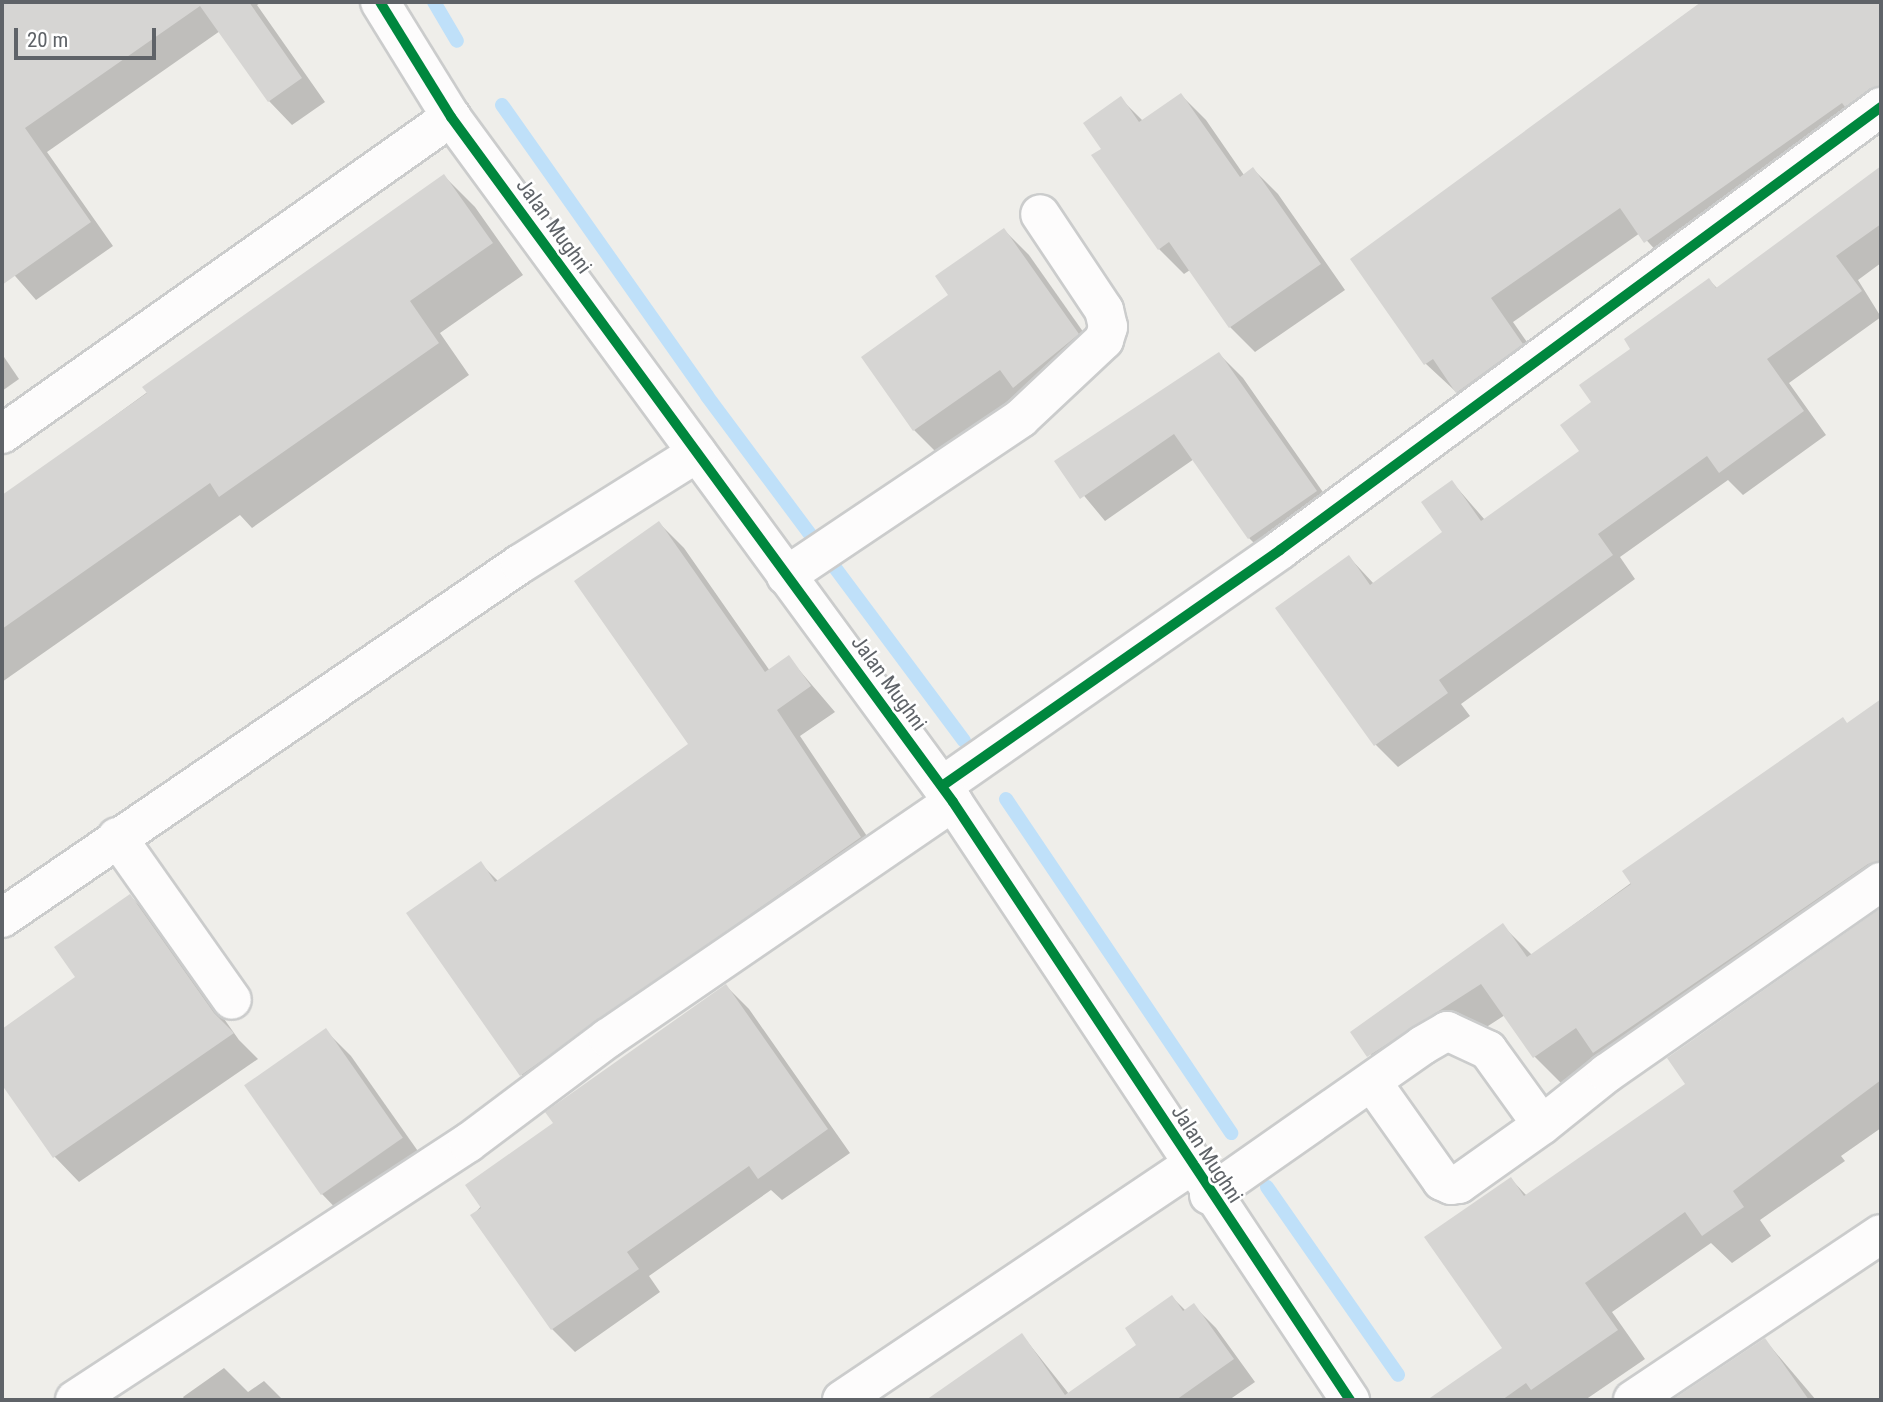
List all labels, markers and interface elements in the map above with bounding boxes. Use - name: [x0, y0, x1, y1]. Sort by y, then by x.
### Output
- scale bar: [18, 14, 159, 58]
- text: 20 m: [27, 28, 68, 52]
- street label: Jalan Mughni: [511, 173, 597, 279]
- street label: Jalan Mughni: [846, 630, 932, 736]
- street label: Jalan Mughni: [1166, 1100, 1248, 1208]

